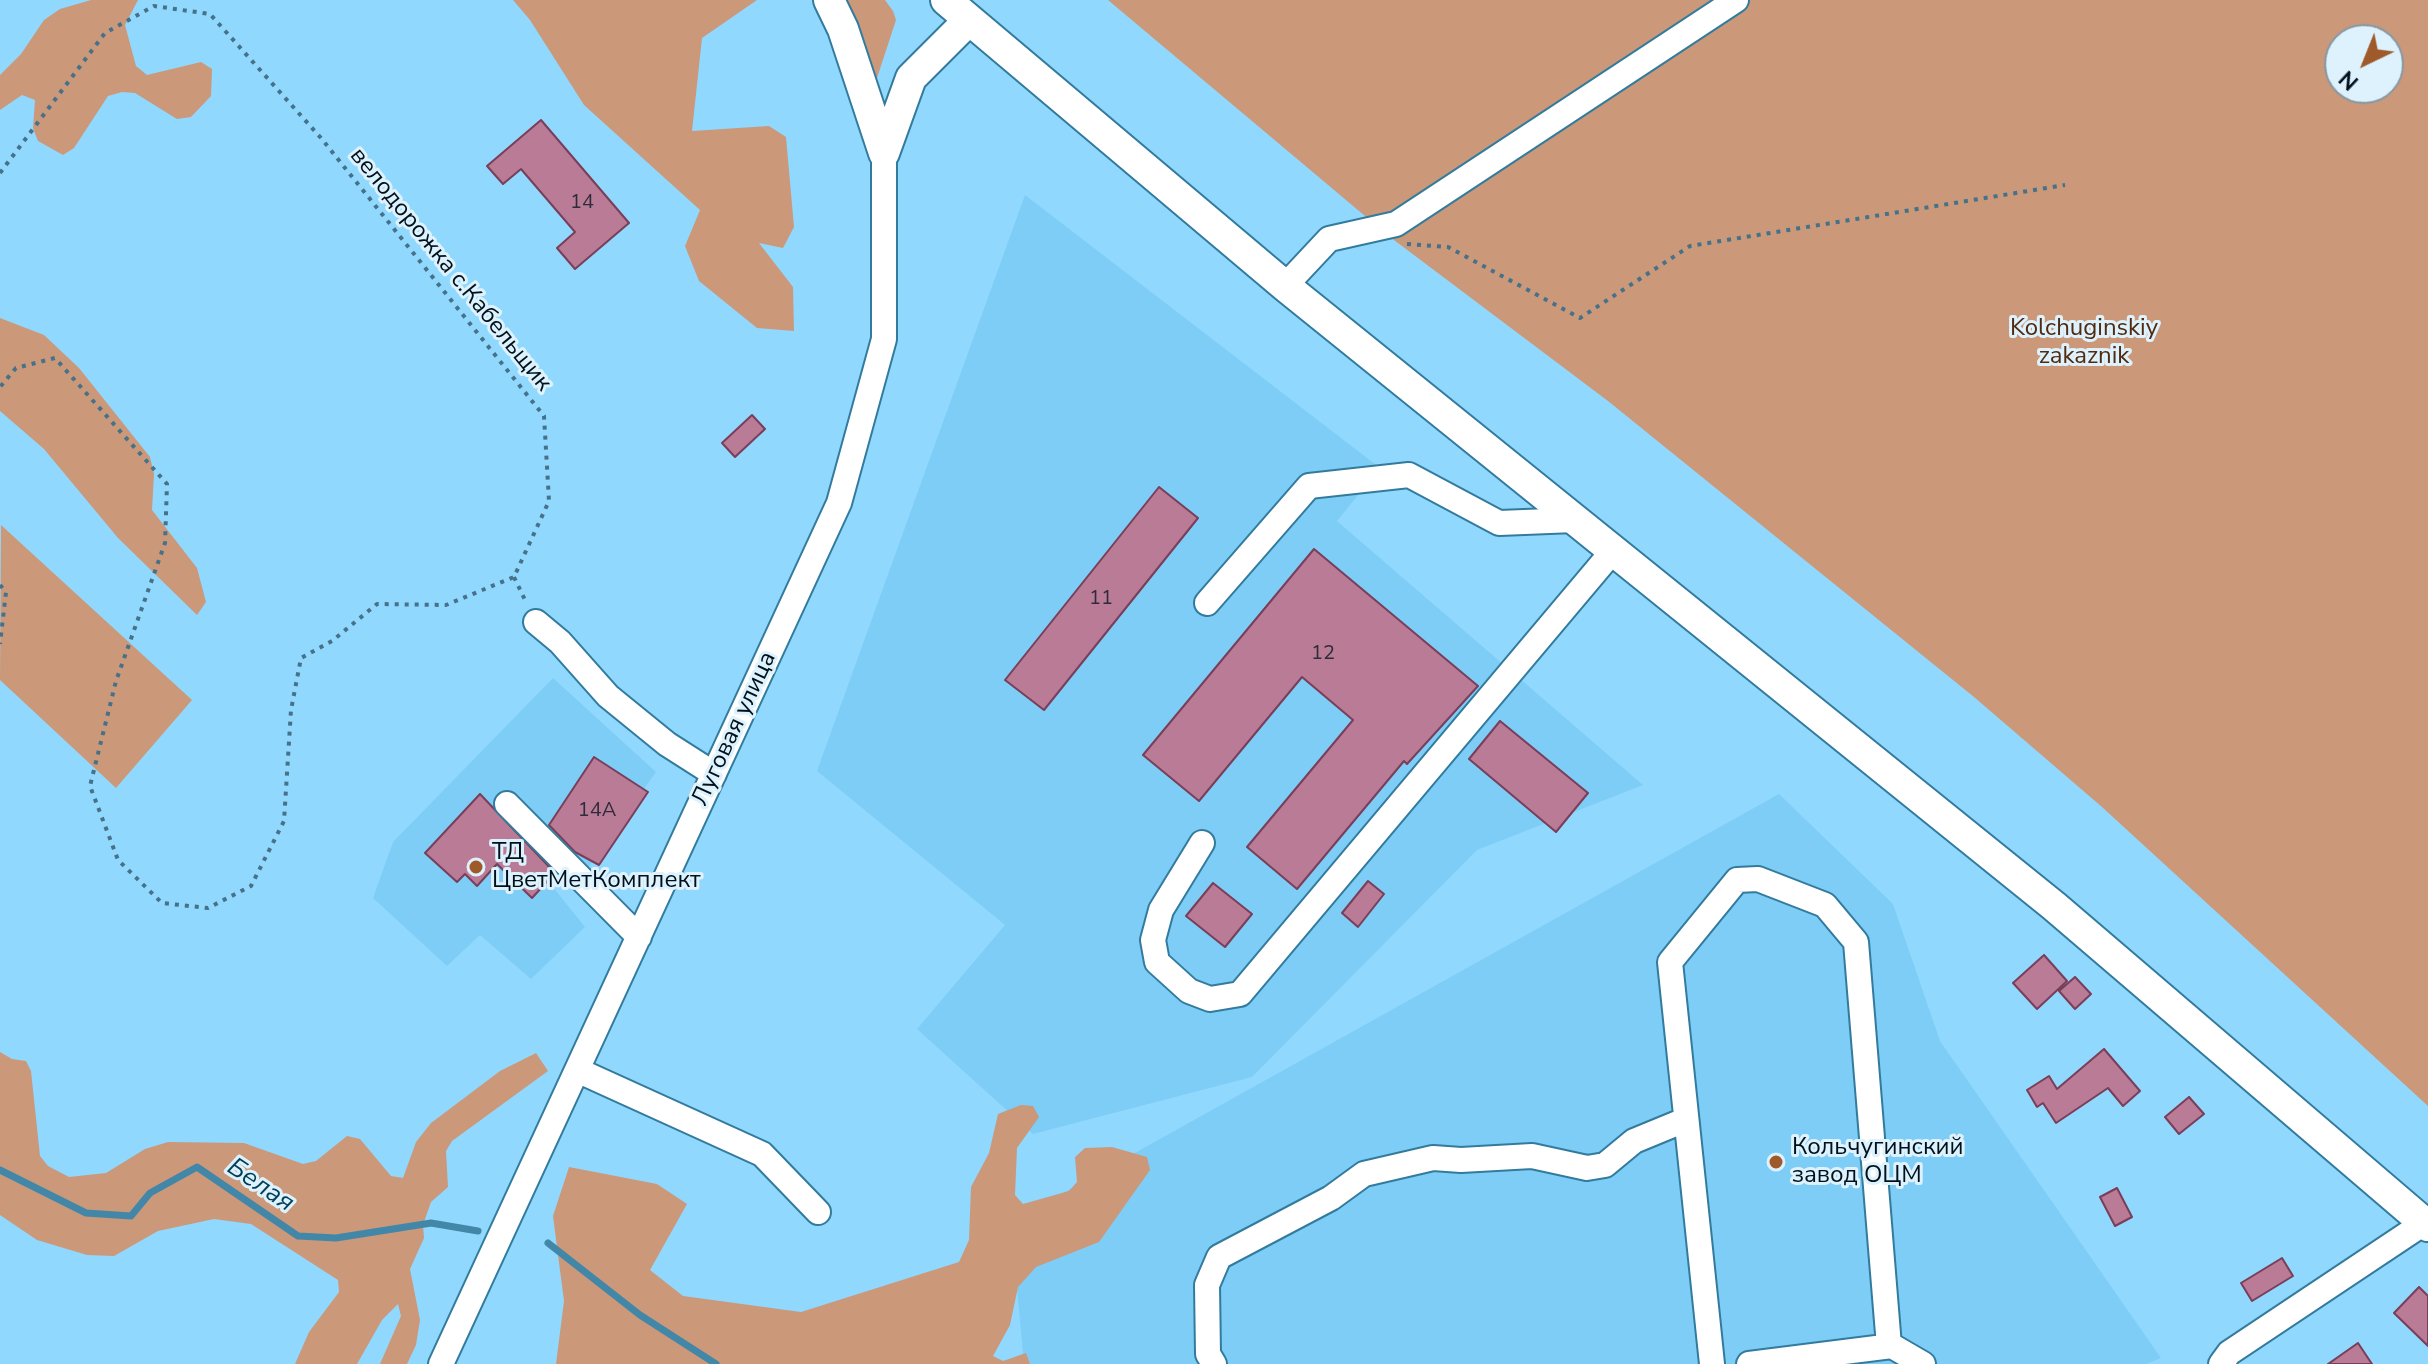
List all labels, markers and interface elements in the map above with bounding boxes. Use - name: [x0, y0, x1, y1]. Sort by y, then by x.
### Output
- north arrow: [2324, 24, 2404, 104]
- text: N: [2333, 64, 2365, 97]
- street label: велодорожка с.Кабельщик: [343, 143, 557, 397]
- house number: 14: [570, 191, 594, 215]
- park label: Kolchuginskiy zakaznik: [2010, 315, 2158, 371]
- house number: 11: [1089, 587, 1113, 611]
- house number: 12: [1311, 642, 1335, 666]
- street label: Луговая улица: [687, 647, 783, 811]
- house number: 14А: [578, 799, 616, 823]
- place label: ТД ЦветМетКомплект: [492, 839, 701, 895]
- marker: ТД ЦветМетКомплект: [467, 858, 485, 876]
- place label: Кольчугинский завод ОЦМ: [1792, 1134, 1964, 1190]
- water label: Белая: [221, 1152, 299, 1220]
- marker: Кольчугинский завод ОЦМ: [1767, 1153, 1785, 1171]

